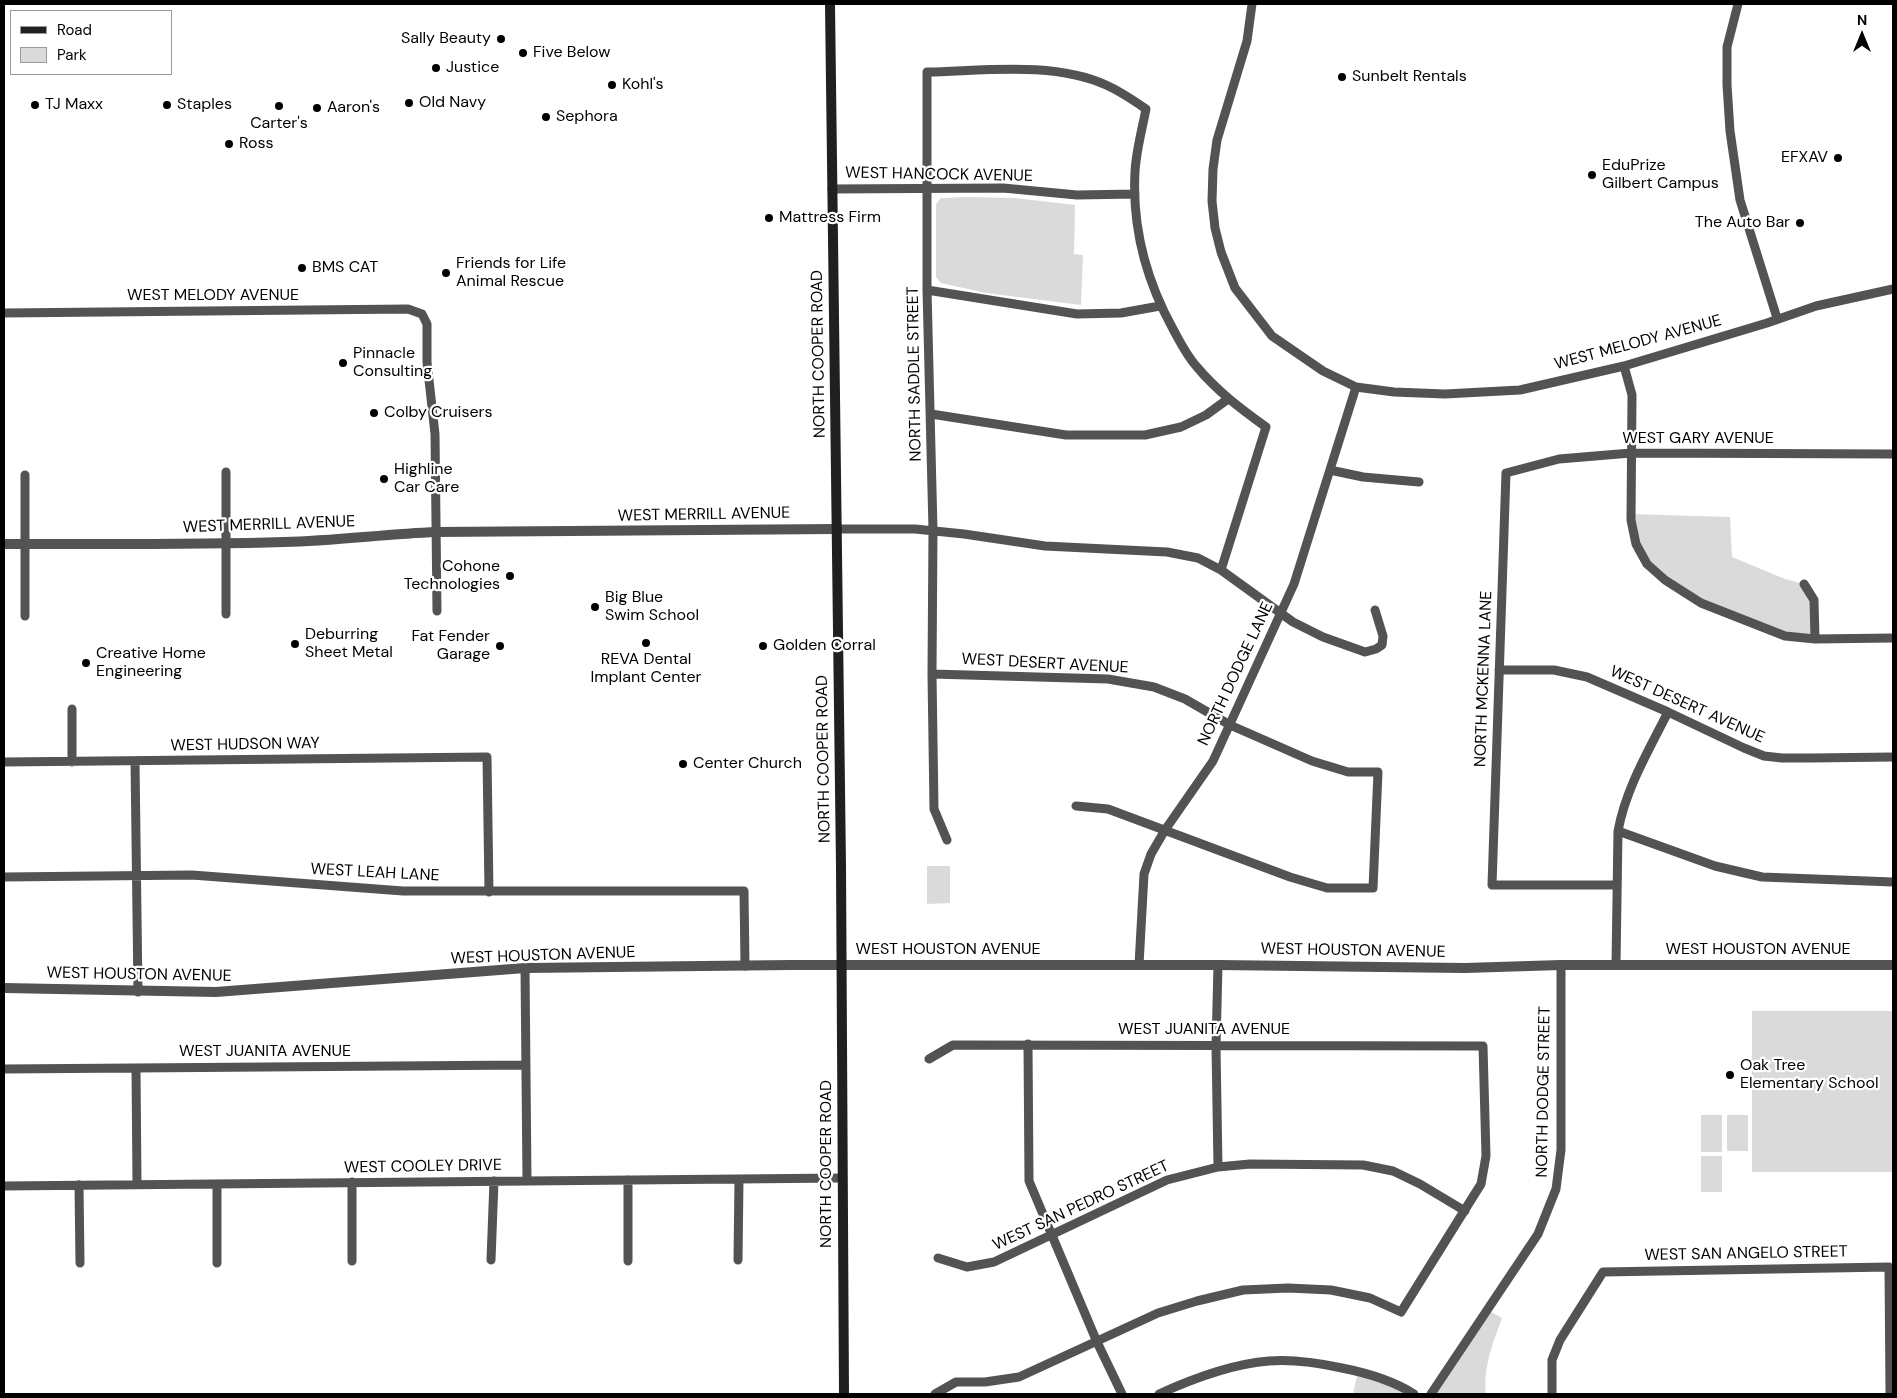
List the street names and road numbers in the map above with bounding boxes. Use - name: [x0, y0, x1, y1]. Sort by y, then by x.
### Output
- street label: WEST HANCOCK AVENUE: [845, 164, 1033, 186]
- street label: NORTH COOPER ROAD: [808, 270, 830, 438]
- street label: WEST MELODY AVENUE: [127, 286, 299, 306]
- street label: NORTH SADDLE STREET: [904, 286, 926, 462]
- street label: WEST MELODY AVENUE: [1552, 311, 1724, 375]
- street label: WEST GARY AVENUE: [1622, 429, 1774, 449]
- street label: WEST MERRILL AVENUE: [618, 504, 790, 526]
- street label: WEST MERRILL AVENUE: [182, 512, 356, 538]
- street label: NORTH MCKENNA LANE: [1471, 590, 1497, 768]
- street label: NORTH DODGE LANE: [1194, 599, 1278, 749]
- street label: WEST DESERT AVENUE: [961, 650, 1129, 678]
- street label: WEST DESERT AVENUE: [1607, 662, 1767, 748]
- street label: NORTH COOPER ROAD: [813, 675, 835, 843]
- street label: WEST HUDSON WAY: [170, 734, 320, 756]
- street label: WEST LEAH LANE: [310, 860, 440, 886]
- street label: WEST HOUSTON AVENUE: [855, 940, 1041, 960]
- street label: WEST HOUSTON AVENUE: [1260, 940, 1446, 962]
- street label: WEST HOUSTON AVENUE: [1665, 940, 1851, 960]
- street label: WEST HOUSTON AVENUE: [450, 943, 636, 969]
- street label: WEST HOUSTON AVENUE: [46, 964, 232, 986]
- street label: NORTH DODGE STREET: [1533, 1006, 1555, 1178]
- street label: WEST JUANITA AVENUE: [1118, 1020, 1290, 1040]
- street label: WEST JUANITA AVENUE: [179, 1042, 351, 1062]
- street label: NORTH COOPER ROAD: [817, 1080, 837, 1248]
- street label: WEST COOLEY DRIVE: [344, 1156, 502, 1178]
- street label: WEST SAN PEDRO STREET: [990, 1157, 1172, 1255]
- street label: WEST SAN ANGELO STREET: [1644, 1243, 1848, 1265]

